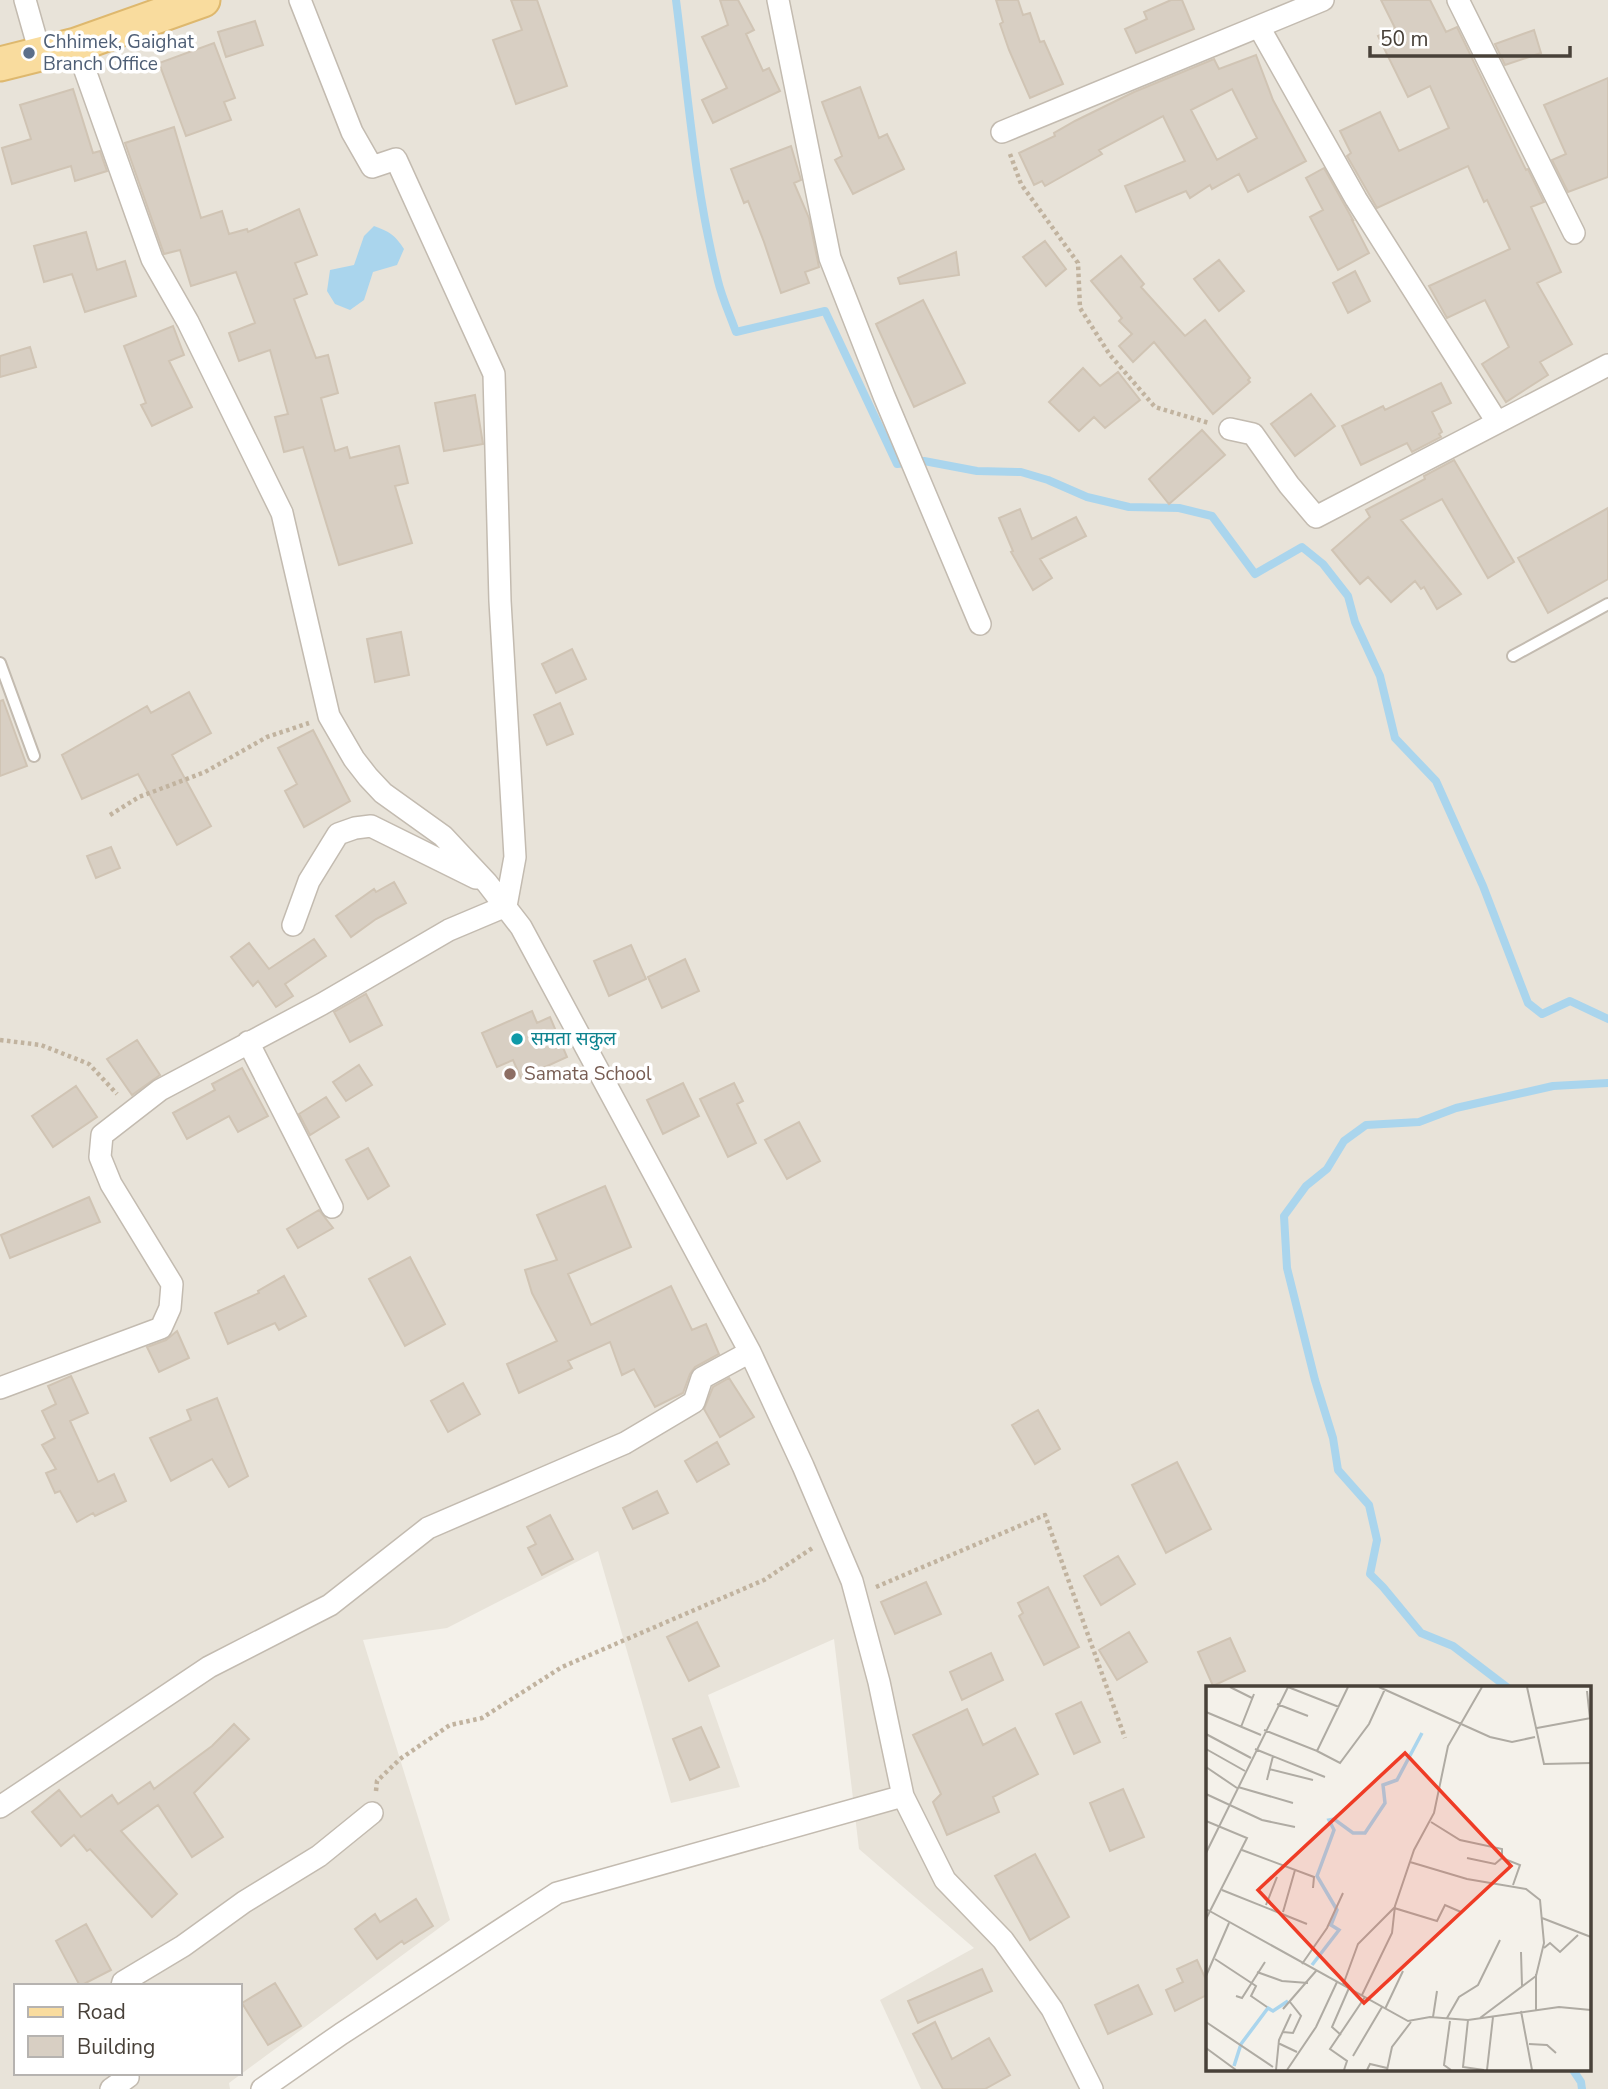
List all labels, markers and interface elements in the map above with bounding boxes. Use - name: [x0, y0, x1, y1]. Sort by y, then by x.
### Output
- scale bar: [1370, 14, 1570, 58]
- text: 50 m: [1380, 25, 1429, 53]
- place label: Chhimek, Gaighat Branch Office: [43, 29, 194, 77]
- marker: Chhimek, Gaighat Branch Office: [21, 45, 37, 61]
- place label: समता सकुल: [531, 1026, 617, 1052]
- marker: समता सकुल: [509, 1031, 525, 1047]
- place label: Samata School: [524, 1061, 652, 1087]
- marker: Samata School: [502, 1066, 518, 1082]
- inset map: [1206, 1686, 1590, 2072]
- legend: [14, 1984, 242, 2075]
- text: Road: [77, 1998, 126, 2026]
- text: Building: [77, 2033, 155, 2061]

